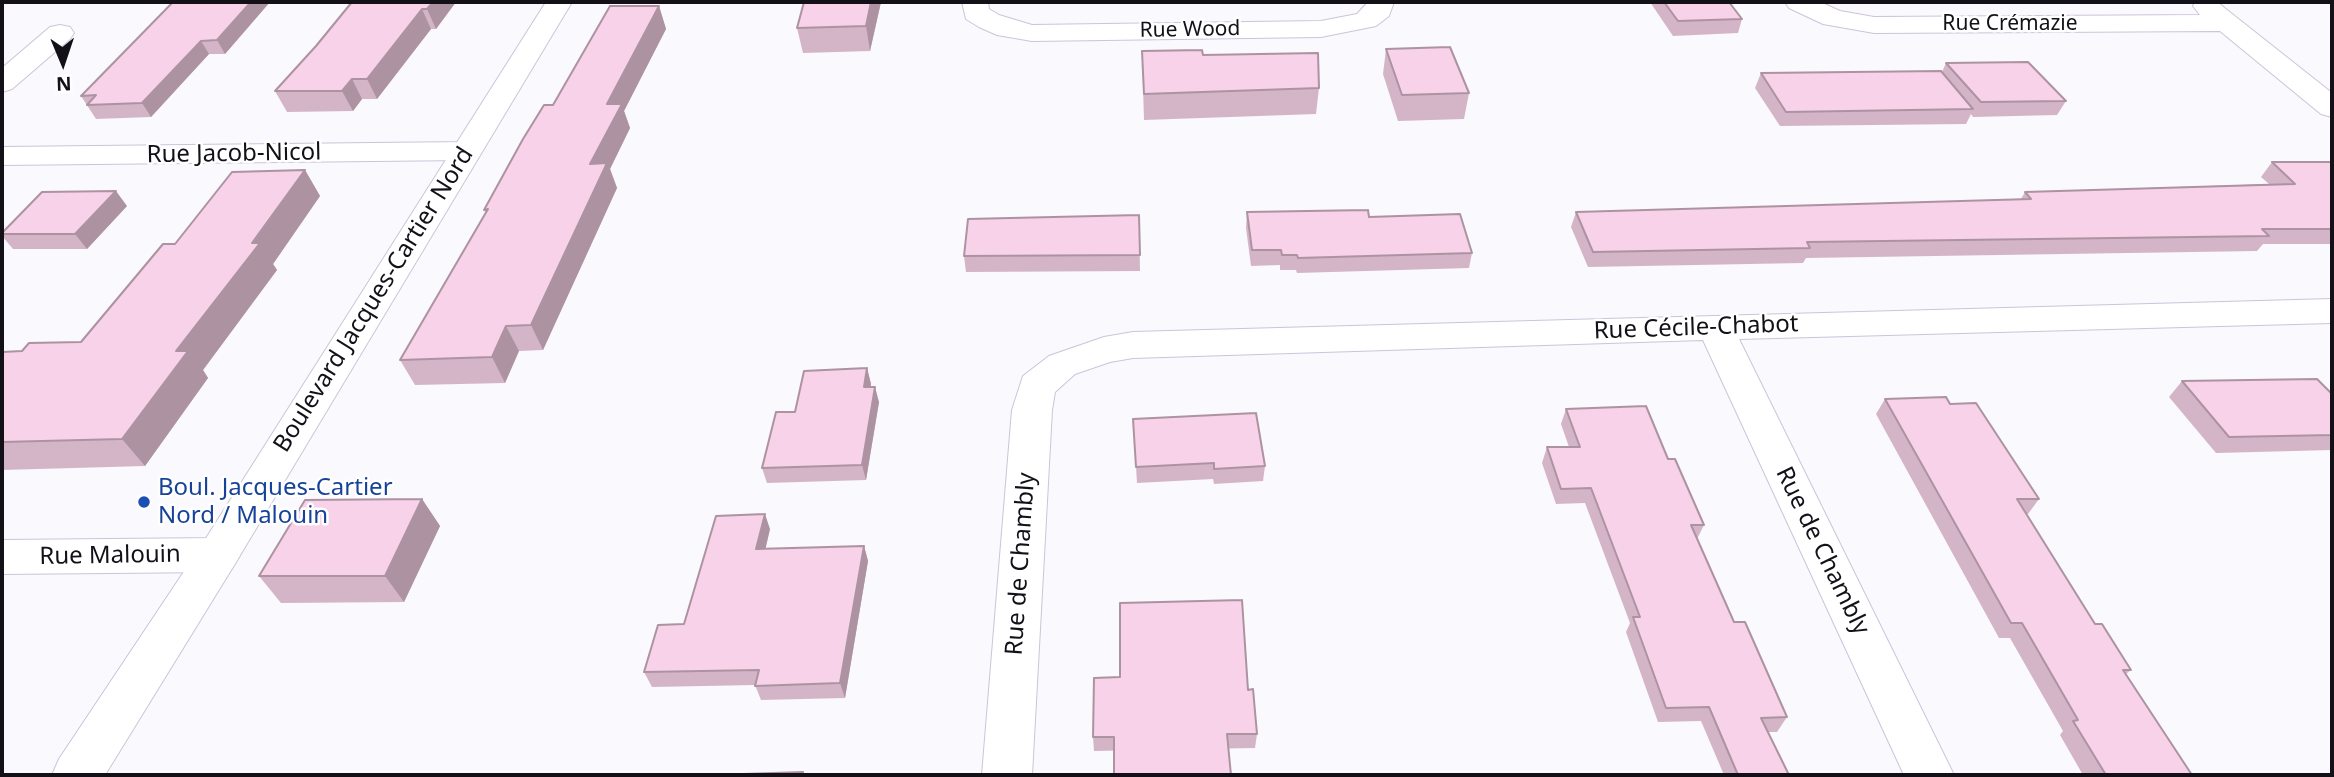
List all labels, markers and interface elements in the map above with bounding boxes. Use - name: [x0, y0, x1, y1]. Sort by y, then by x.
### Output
- street label: Rue Crémazie: [1942, 11, 2078, 37]
- street label: Rue Wood: [1139, 17, 1241, 43]
- north arrow: [28, 28, 98, 98]
- text: N: [56, 71, 72, 97]
- street label: Rue Jacob-Nicol: [146, 138, 322, 170]
- street label: Boulevard Jacques-Cartier Nord: [268, 142, 480, 458]
- street label: Rue Cécile-Chabot: [1593, 310, 1799, 346]
- street label: Rue de Chambly: [1769, 462, 1875, 640]
- street label: Rue de Chambly: [1000, 472, 1042, 656]
- place label: Boul. Jacques-Cartier Nord / Malouin: [158, 474, 393, 530]
- marker: Boul. Jacques-Cartier Nord / Malouin: [136, 494, 152, 510]
- street label: Rue Malouin: [39, 540, 181, 572]

